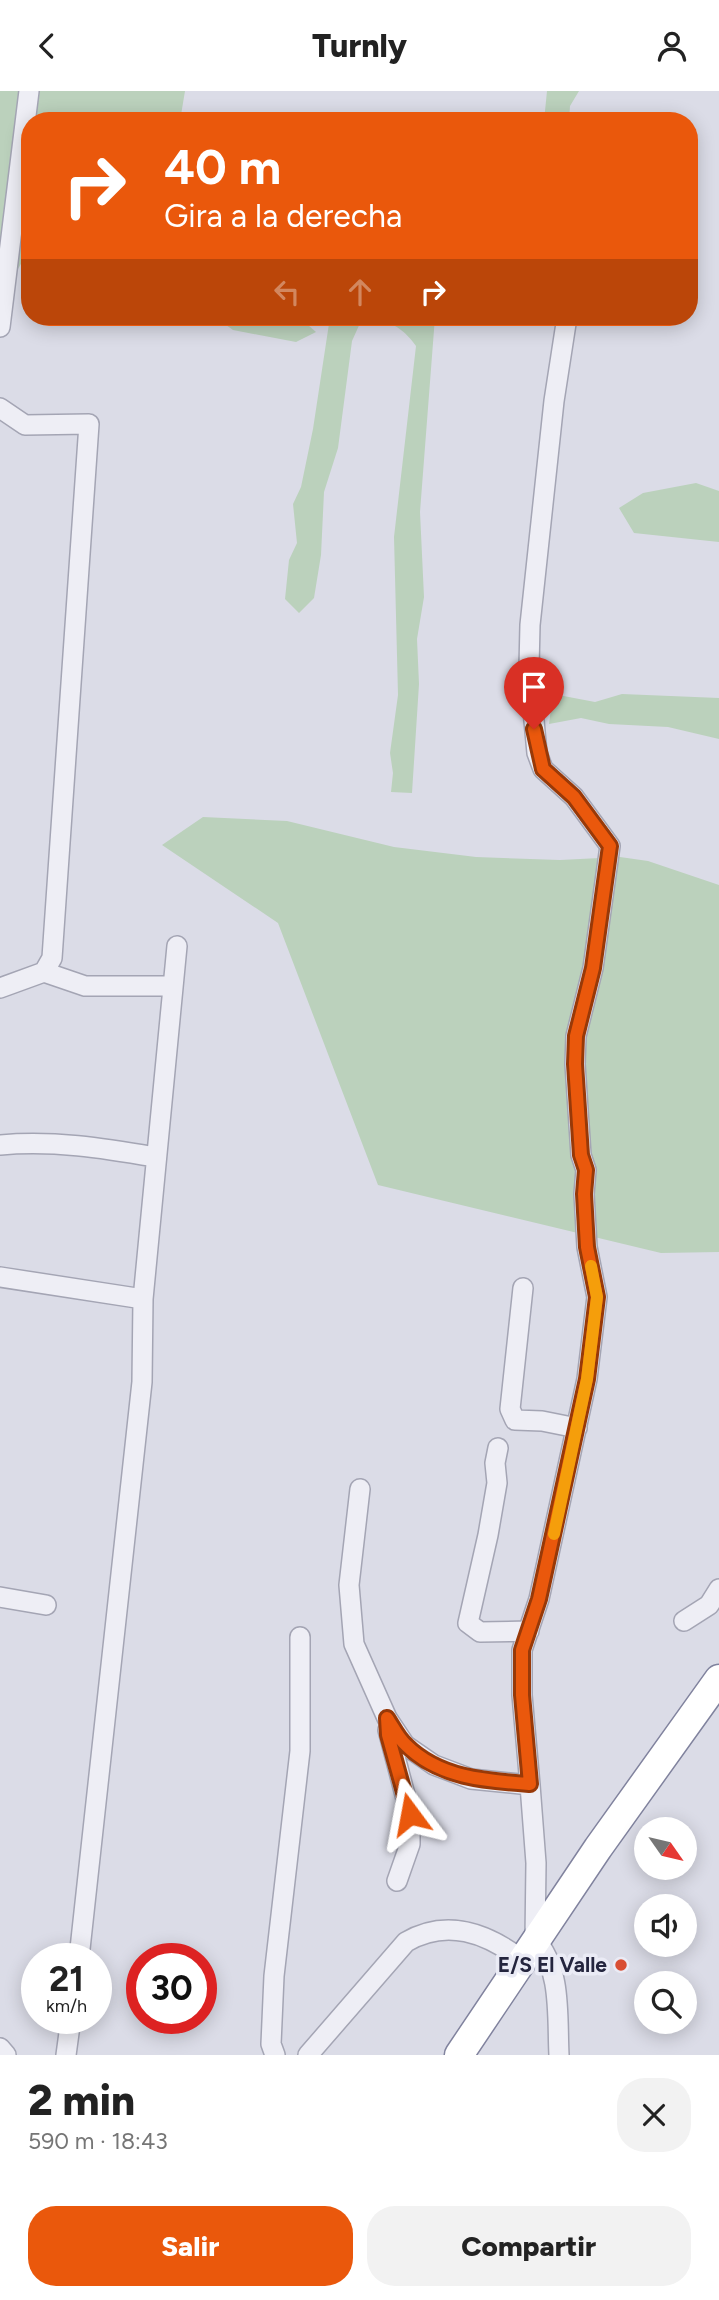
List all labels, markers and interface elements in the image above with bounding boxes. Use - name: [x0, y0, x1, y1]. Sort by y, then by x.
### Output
- icon: back: [28, 27, 66, 65]
- text: Turnly: [312, 27, 407, 65]
- icon: person: [653, 27, 691, 65]
- text: 40 m: [164, 137, 281, 196]
- icon: right: [49, 140, 140, 231]
- text: Gira a la derecha: [164, 197, 402, 235]
- icon: left: [268, 273, 306, 311]
- icon: ahead: [341, 273, 379, 311]
- icon: right: [414, 273, 452, 311]
- pin: [504, 657, 564, 729]
- icon: arrive: [515, 668, 553, 706]
- position arrow: [373, 1777, 447, 1851]
- north arrow: [634, 1817, 696, 1879]
- map controls: [634, 1817, 697, 2034]
- button: sound: [634, 1894, 697, 1957]
- speed limit sign: 30: [126, 1943, 217, 2034]
- place label: E/S El Valle: [498, 1952, 607, 1977]
- marker: E/S El Valle: [613, 1957, 629, 1973]
- text: 21: [49, 1958, 84, 2000]
- button: search: [634, 1971, 697, 2034]
- text: km/h: [46, 1995, 87, 2017]
- text: 2 min: [28, 2075, 135, 2126]
- button: close: [617, 2078, 691, 2152]
- text: 590 m · 18:43: [28, 2127, 168, 2155]
- button: Salir: [28, 2206, 353, 2286]
- button: Compartir: [367, 2206, 691, 2286]

